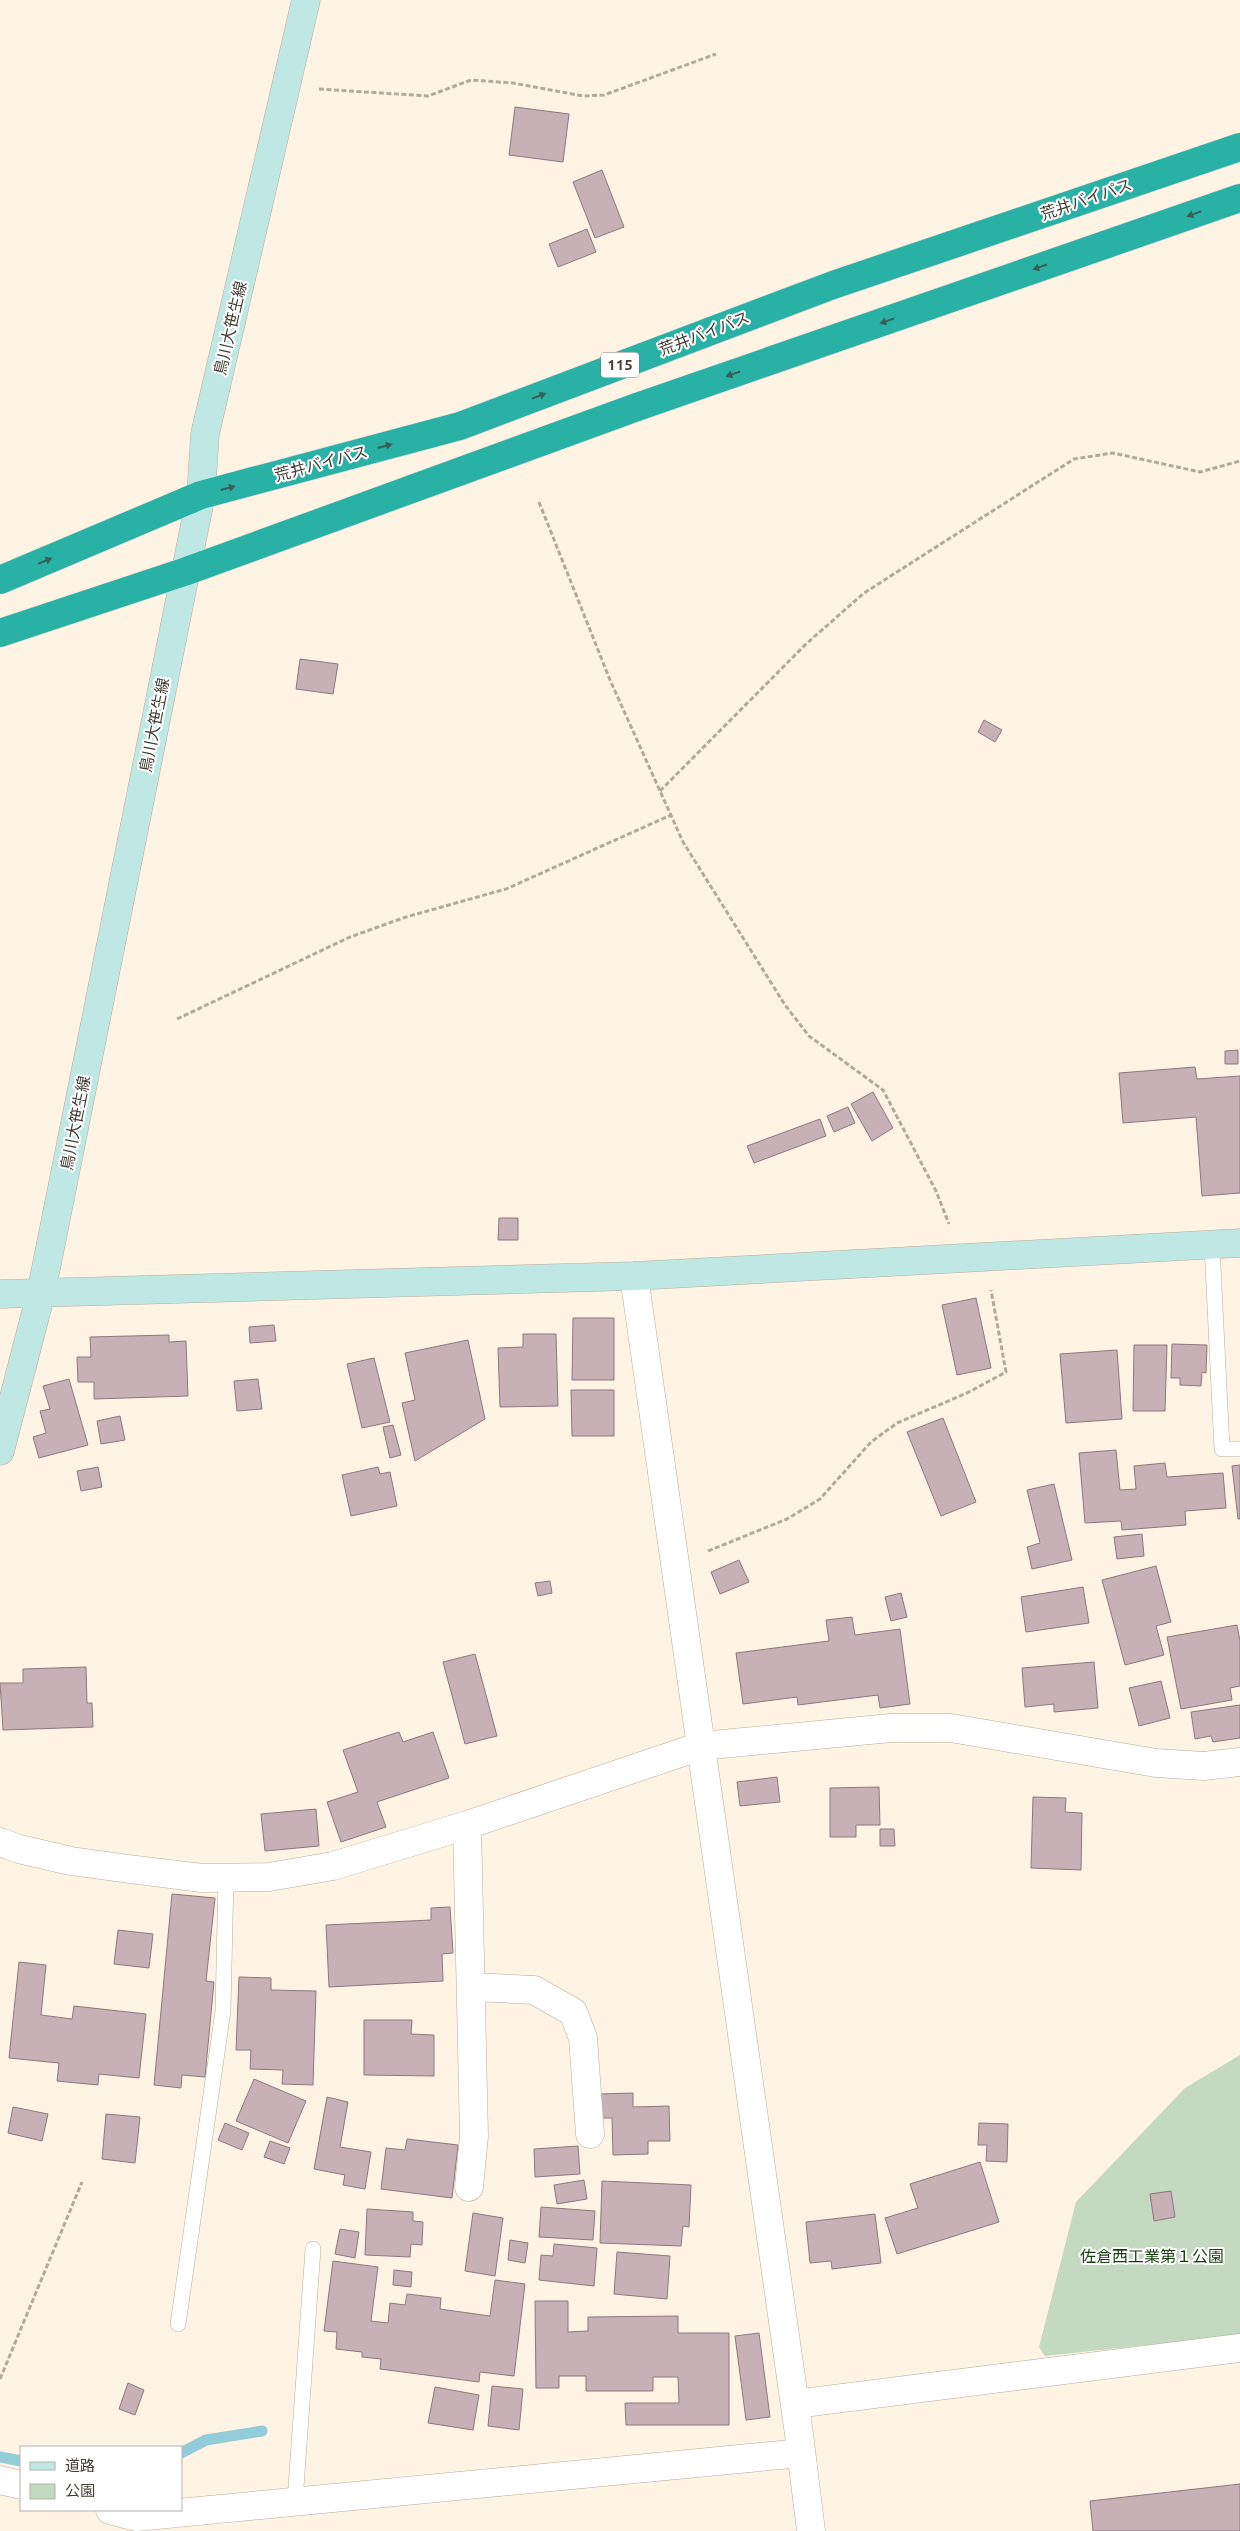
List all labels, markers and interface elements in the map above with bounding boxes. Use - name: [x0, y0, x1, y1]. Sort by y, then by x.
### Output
- street label: 荒井バイパス: [1038, 175, 1134, 223]
- one-way arrow: [1186, 210, 1201, 218]
- one-way arrow: [1033, 264, 1048, 271]
- street label: 鳥川大笹生線: [210, 279, 250, 377]
- street label: 荒井バイパス: [656, 307, 752, 359]
- one-way arrow: [879, 317, 894, 325]
- road number: 115: [601, 352, 639, 378]
- one-way arrow: [726, 371, 741, 378]
- one-way arrow: [532, 391, 547, 399]
- one-way arrow: [378, 441, 393, 449]
- street label: 荒井バイパス: [272, 442, 370, 484]
- one-way arrow: [221, 484, 236, 492]
- one-way arrow: [38, 557, 52, 565]
- street label: 鳥川大笹生線: [136, 676, 172, 774]
- street label: 鳥川大笹生線: [57, 1074, 93, 1172]
- park label: 佐倉西工業第１公園: [1080, 2247, 1224, 2265]
- legend: [20, 2446, 182, 2511]
- text: 道路: [65, 2457, 95, 2474]
- text: 公園: [65, 2482, 95, 2499]

